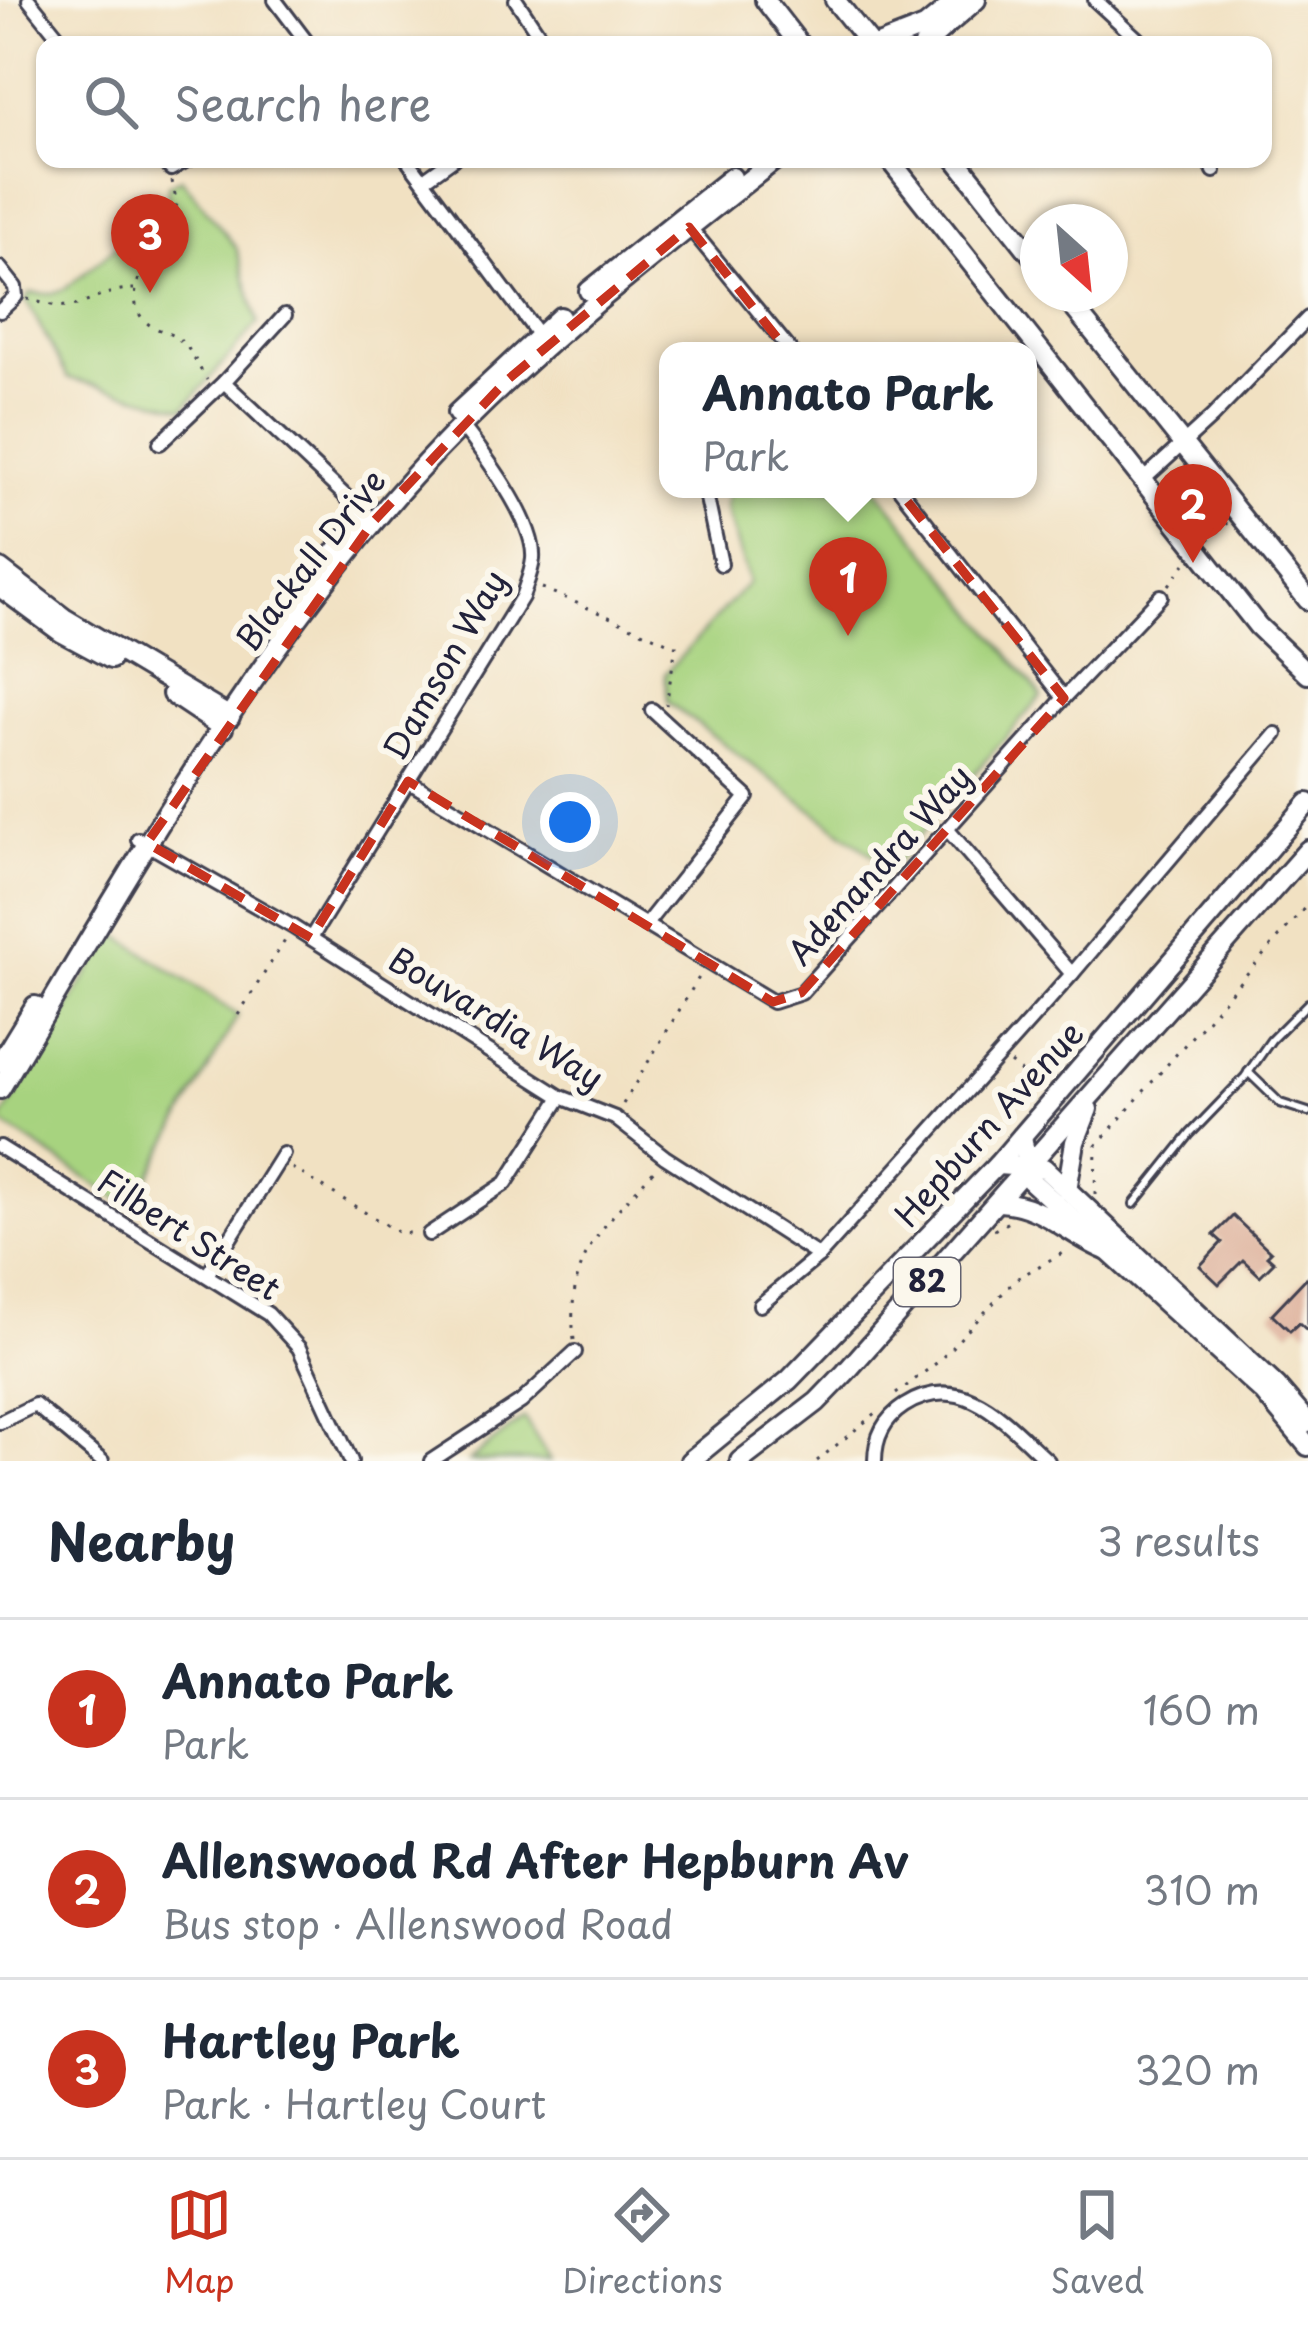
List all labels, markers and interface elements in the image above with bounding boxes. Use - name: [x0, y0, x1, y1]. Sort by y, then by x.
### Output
- search box: [36, 36, 1272, 168]
- text: Search here: [174, 68, 431, 136]
- icon: search: [78, 69, 144, 135]
- pin: 3: [111, 194, 189, 293]
- north arrow: [1020, 204, 1128, 312]
- popup: [659, 342, 1037, 498]
- text: Annato Park: [702, 357, 994, 425]
- text: Park: [702, 425, 789, 484]
- street label: Blackall Drive: [222, 457, 396, 660]
- pin: 2: [1154, 464, 1232, 563]
- pin: 1: [809, 537, 887, 636]
- street label: Damson Way: [369, 560, 518, 768]
- street label: Adenandra Way: [775, 752, 982, 975]
- your location: [540, 792, 600, 852]
- street label: Bouvardia Way: [380, 933, 614, 1101]
- street label: Hepburn Avenue: [881, 1009, 1094, 1237]
- street label: Filbert Street: [89, 1155, 292, 1311]
- road number: 82: [894, 1258, 960, 1306]
- text: Nearby: [48, 1501, 235, 1578]
- text: 3 results: [1097, 1510, 1260, 1569]
- text: Annato Park: [162, 1645, 454, 1713]
- text: 1: [78, 1679, 96, 1738]
- text: 160 m: [1143, 1679, 1260, 1738]
- text: Park: [162, 1713, 249, 1772]
- text: Allenswood Rd After Hepburn Av: [162, 1825, 909, 1893]
- text: 2: [73, 1859, 101, 1918]
- text: 310 m: [1143, 1859, 1260, 1918]
- text: Bus stop · Allenswood Road: [162, 1893, 673, 1952]
- text: Hartley Park: [162, 2005, 460, 2073]
- text: 3: [74, 2039, 100, 2098]
- text: 320 m: [1135, 2039, 1260, 2098]
- text: Park · Hartley Court: [162, 2073, 546, 2132]
- tab: Map: [164, 2182, 234, 2304]
- tab: Directions: [562, 2182, 723, 2304]
- tab: Saved: [1050, 2182, 1144, 2304]

